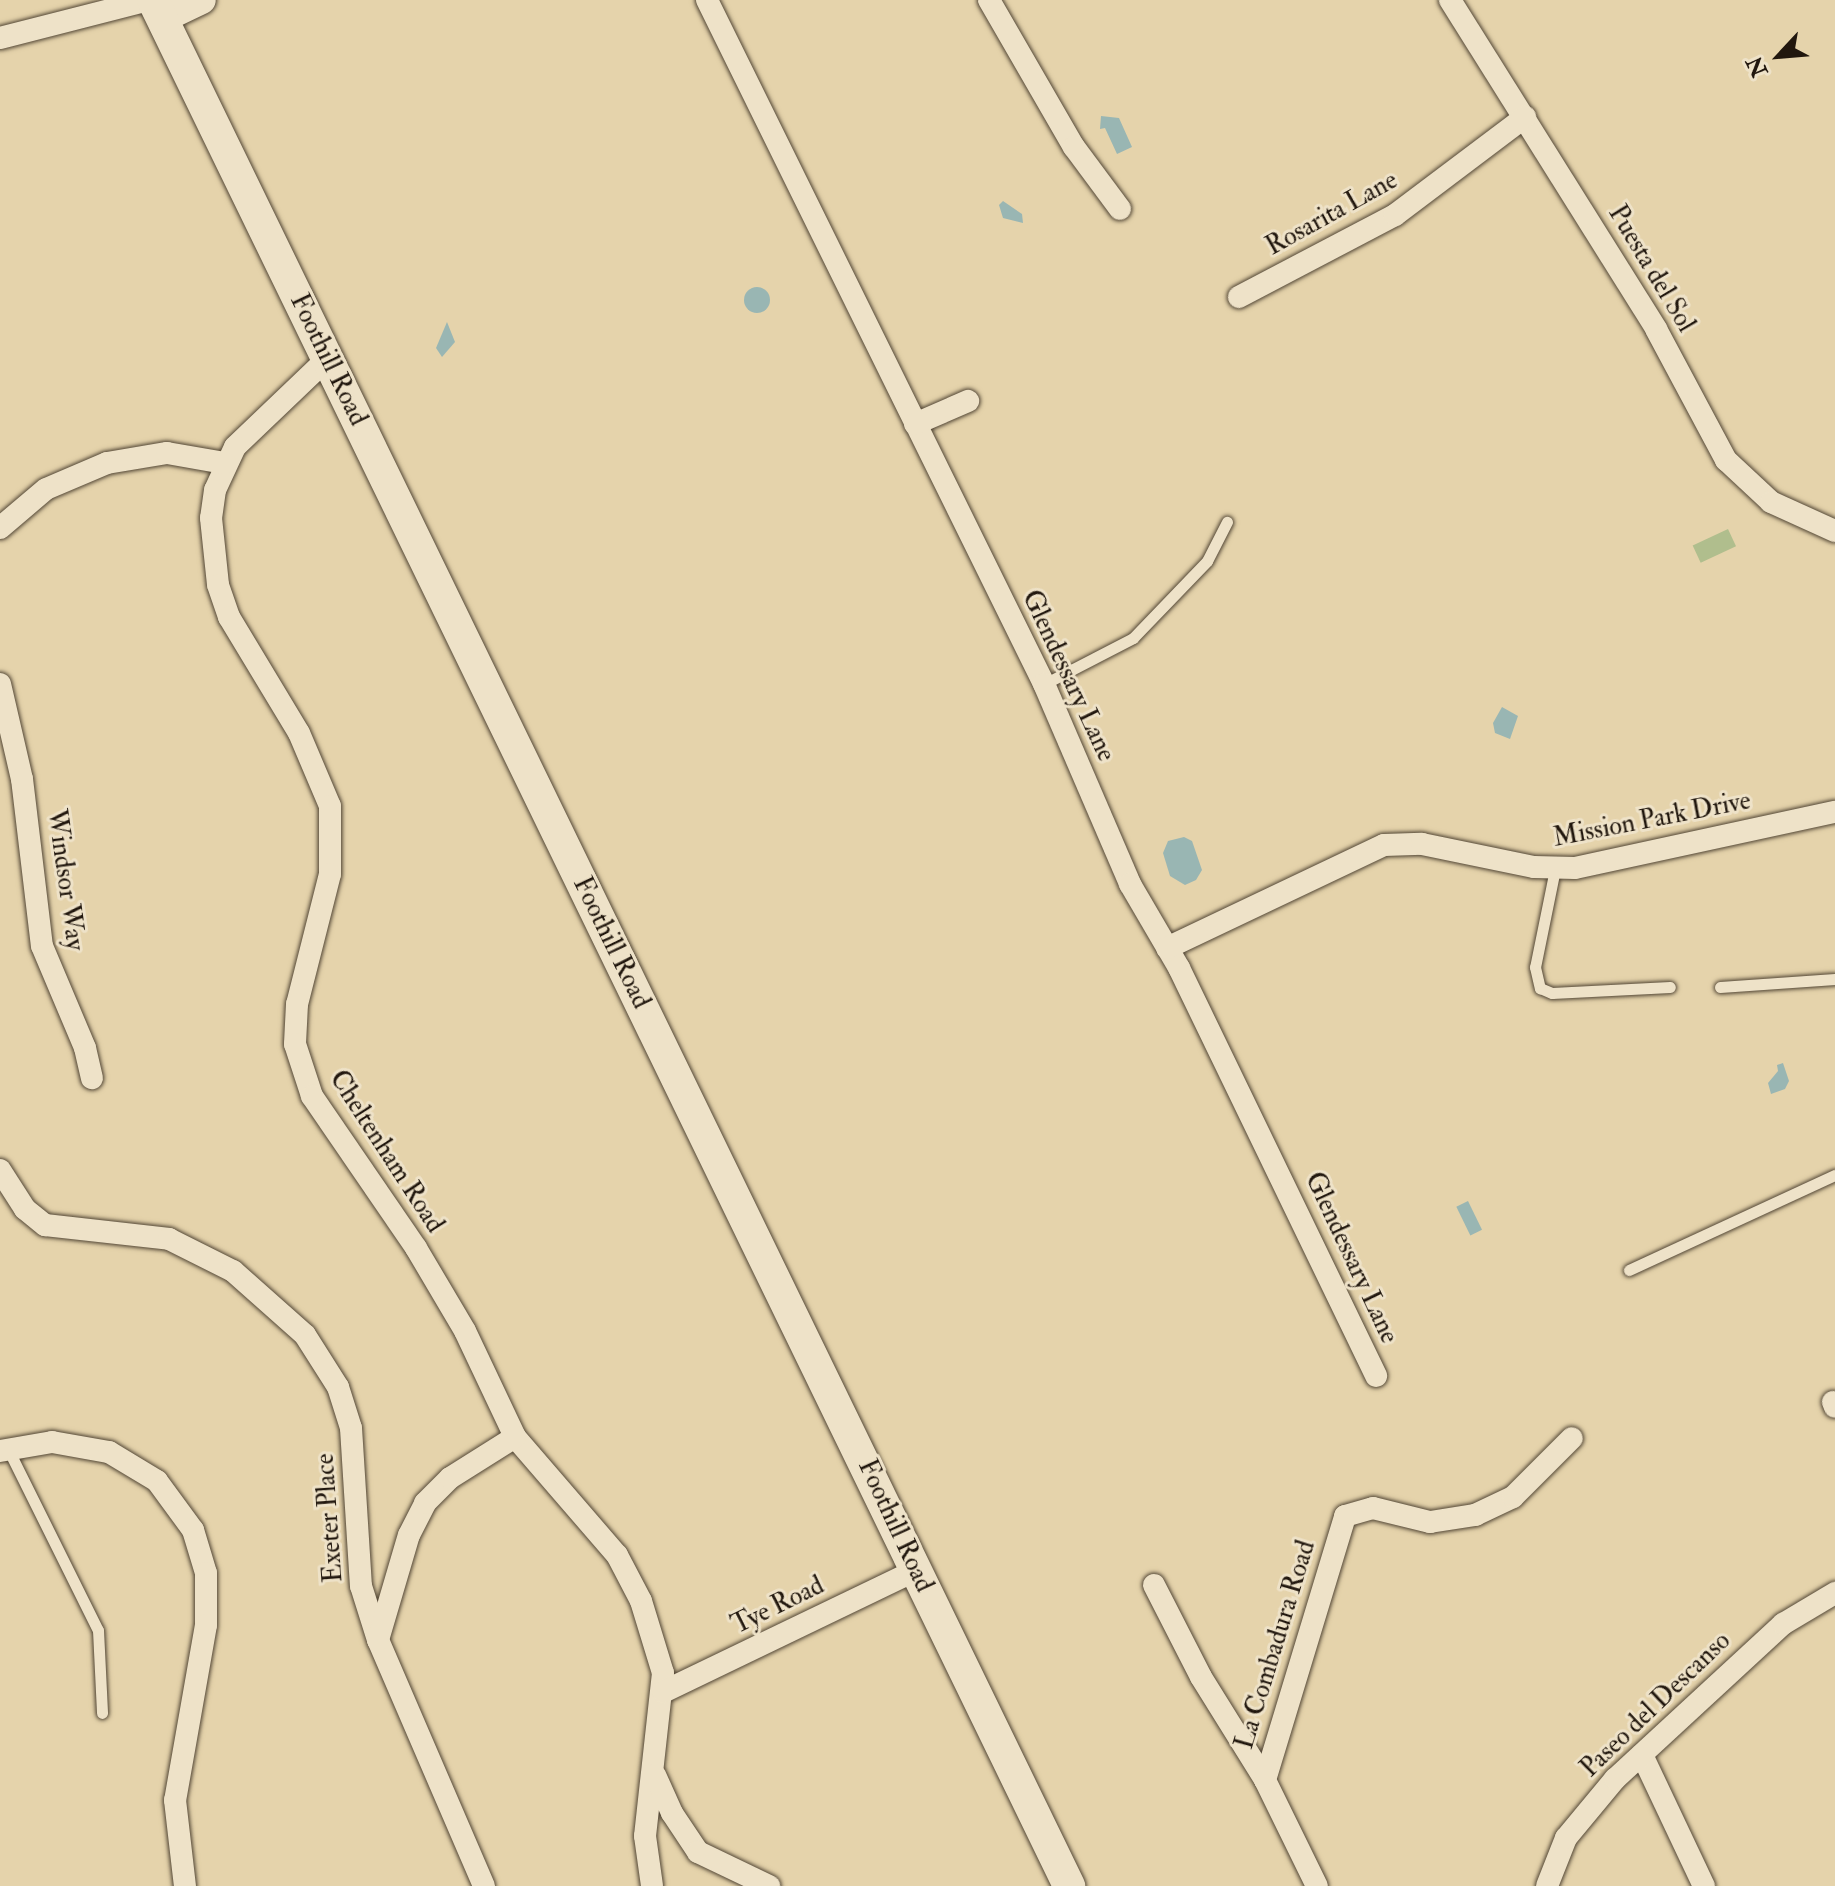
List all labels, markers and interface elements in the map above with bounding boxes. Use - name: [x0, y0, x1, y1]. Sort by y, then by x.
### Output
- north arrow: [1739, 16, 1819, 96]
- text: N: [1741, 52, 1774, 82]
- street label: Rosarita Lane: [1261, 165, 1403, 263]
- street label: Puesta del Sol: [1601, 200, 1701, 338]
- street label: Foothill Road: [283, 289, 373, 431]
- street label: Glendessary Lane: [1015, 585, 1121, 767]
- street label: Mission Park Drive: [1551, 786, 1753, 854]
- street label: Windsor Way: [40, 807, 90, 953]
- street label: Foothill Road: [566, 872, 656, 1014]
- street label: Cheltenham Road: [322, 1065, 450, 1239]
- street label: Glendessary Lane: [1298, 1167, 1404, 1349]
- street label: Exeter Place: [310, 1452, 350, 1584]
- street label: Foothill Road: [851, 1455, 939, 1597]
- street label: La Combadura Road: [1229, 1537, 1323, 1753]
- street label: Tye Road: [727, 1570, 829, 1642]
- street label: Paseo del Descanso: [1575, 1626, 1737, 1784]

